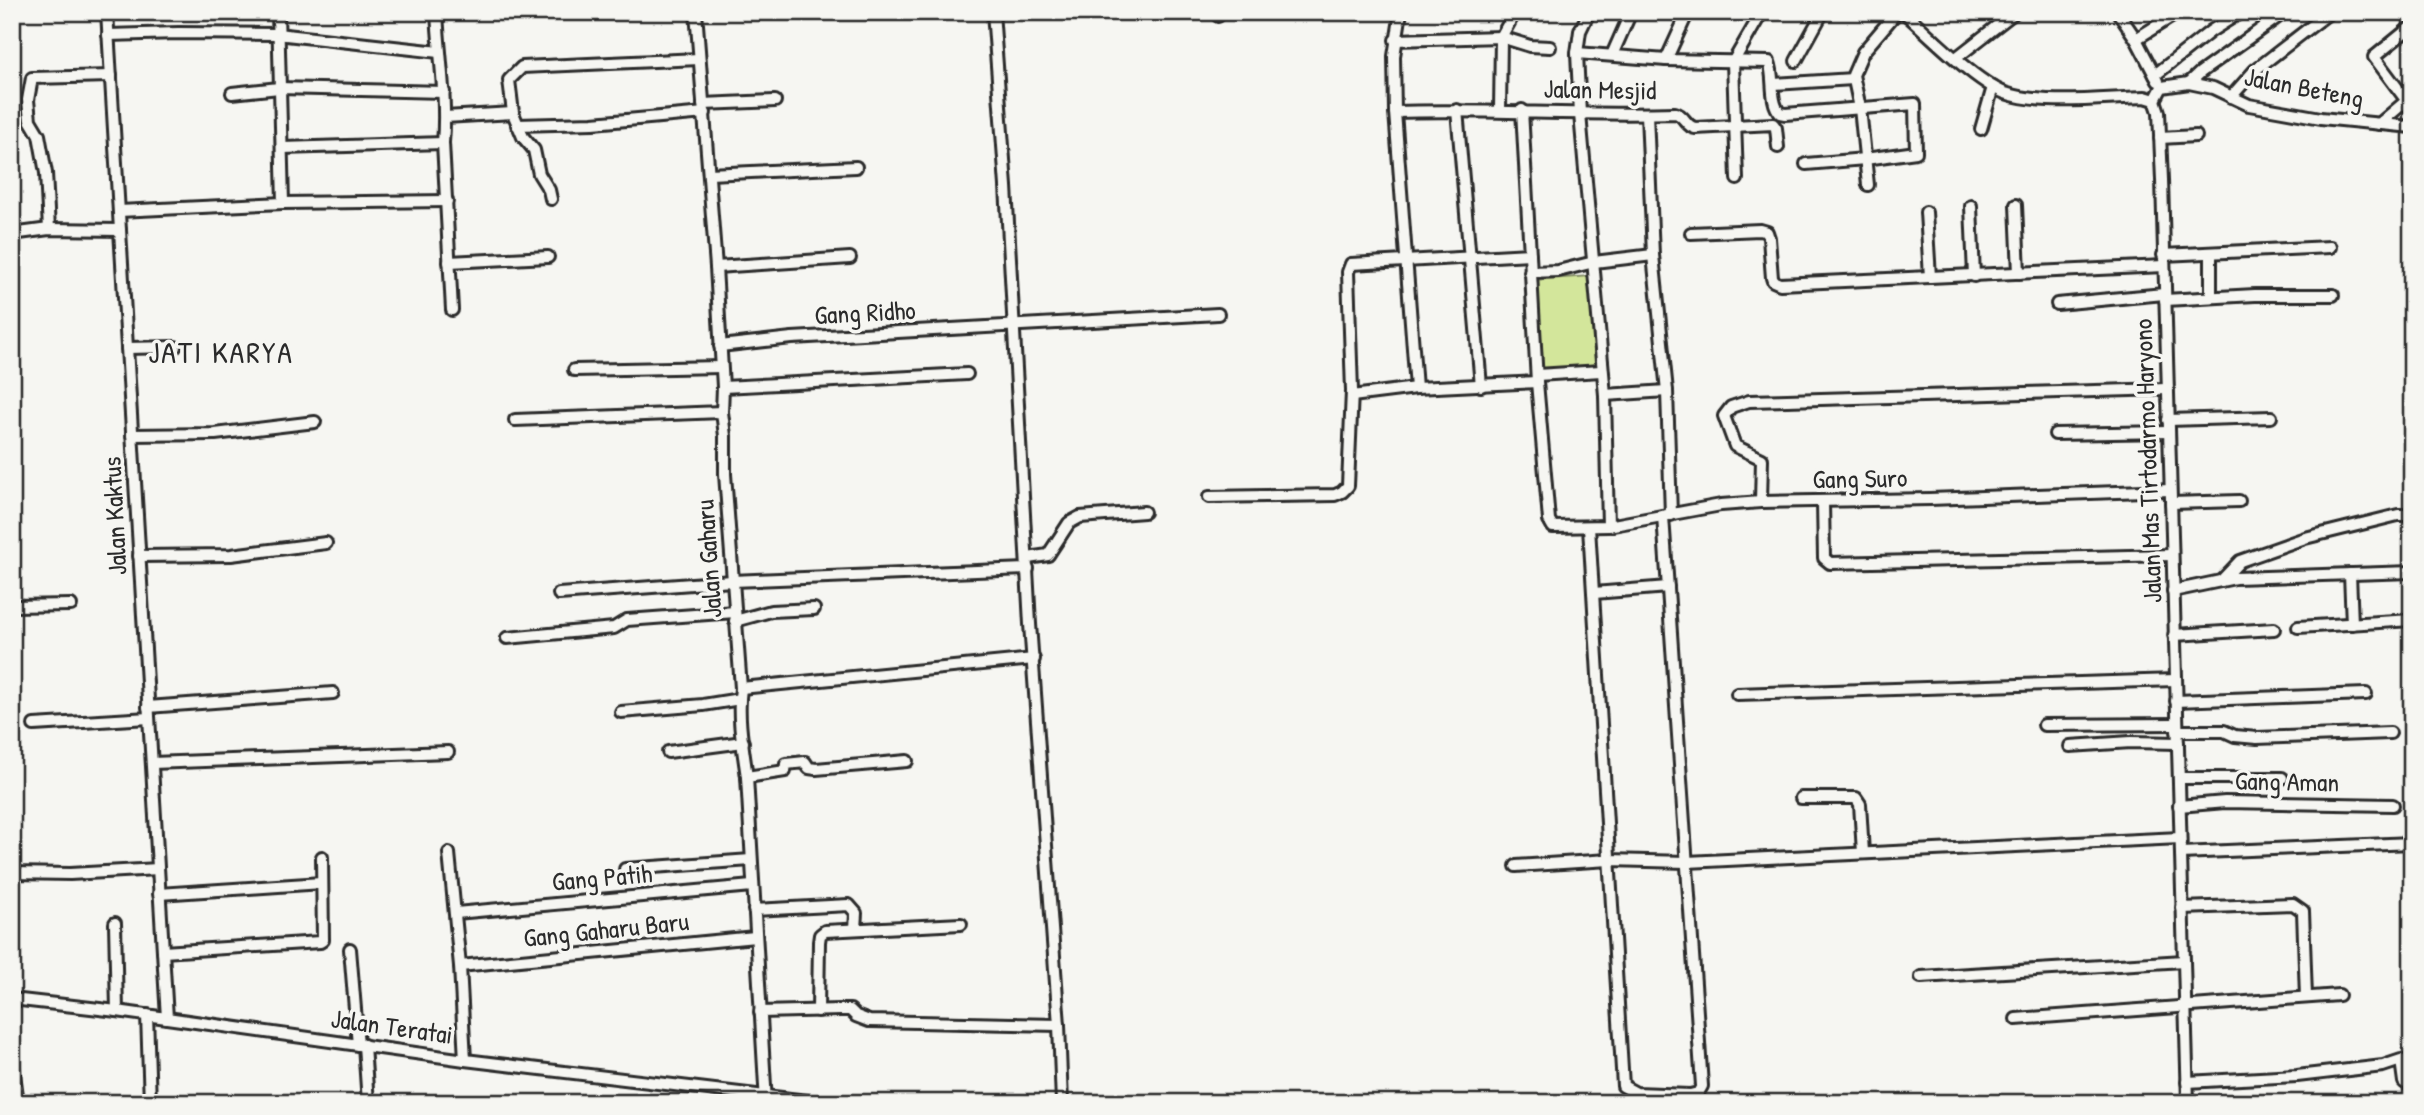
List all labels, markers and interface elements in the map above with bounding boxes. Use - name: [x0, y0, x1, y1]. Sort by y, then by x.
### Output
- street label: Jalan Beteng: [2241, 58, 2367, 116]
- street label: Jalan Mesjid: [1543, 71, 1657, 107]
- street label: Gang Ridho: [814, 292, 916, 332]
- street label: Jalan Mas Tirtodarmo Haryono: [2125, 318, 2169, 604]
- district label: JATI KARYA: [148, 332, 294, 372]
- street label: Jalan Kaktus: [93, 456, 135, 576]
- street label: Gang Suro: [1812, 460, 1908, 496]
- street label: Jalan Gaharu: [686, 498, 730, 620]
- street label: Gang Aman: [2235, 763, 2339, 799]
- street label: Gang Patih: [550, 855, 654, 899]
- street label: Gang Gaharu Baru: [522, 903, 690, 955]
- street label: Jalan Teratai: [329, 1000, 455, 1052]

